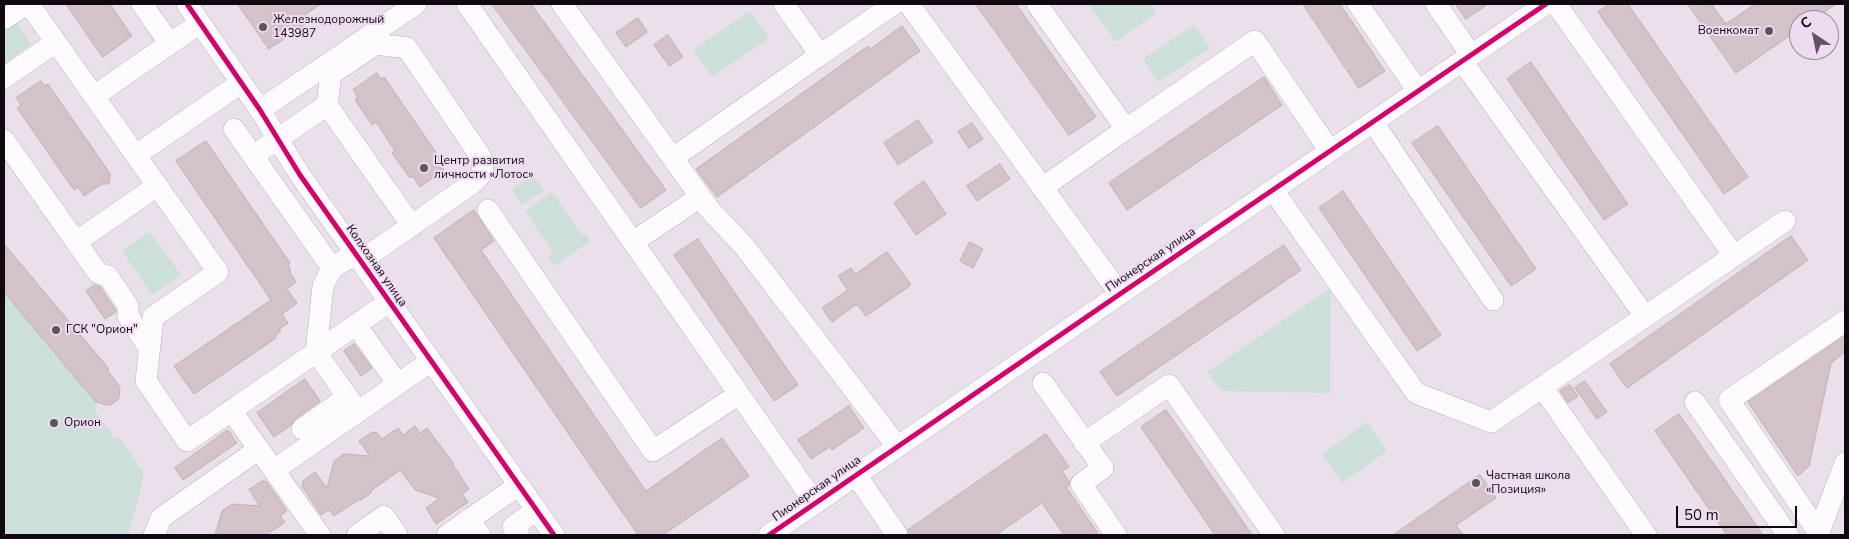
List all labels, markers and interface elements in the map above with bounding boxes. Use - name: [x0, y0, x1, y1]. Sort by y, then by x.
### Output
- north arrow: [1789, 10, 1839, 60]
- text: С: [1797, 12, 1815, 34]
- place label: Железнодорожный 143987: [273, 13, 384, 41]
- marker: Железнодорожный 143987: [257, 21, 269, 33]
- place label: Военкомат: [1698, 24, 1759, 38]
- marker: Военкомат: [1763, 25, 1775, 37]
- place label: Центр развития личности «Лотос»: [434, 154, 533, 182]
- marker: Центр развития личности «Лотос»: [418, 162, 430, 174]
- street label: Колхозная улица: [342, 222, 410, 310]
- street label: Пионерская улица: [1103, 225, 1199, 295]
- place label: ГСК "Орион": [66, 323, 138, 337]
- marker: ГСК "Орион": [50, 324, 62, 336]
- place label: Орион: [64, 416, 101, 430]
- marker: Орион: [48, 417, 60, 429]
- street label: Пионерская улица: [770, 453, 864, 525]
- place label: Частная школа «Позиция»: [1486, 469, 1571, 497]
- marker: Частная школа «Позиция»: [1470, 477, 1482, 489]
- scale bar: [1679, 496, 1800, 528]
- text: 50 m: [1684, 505, 1719, 525]

